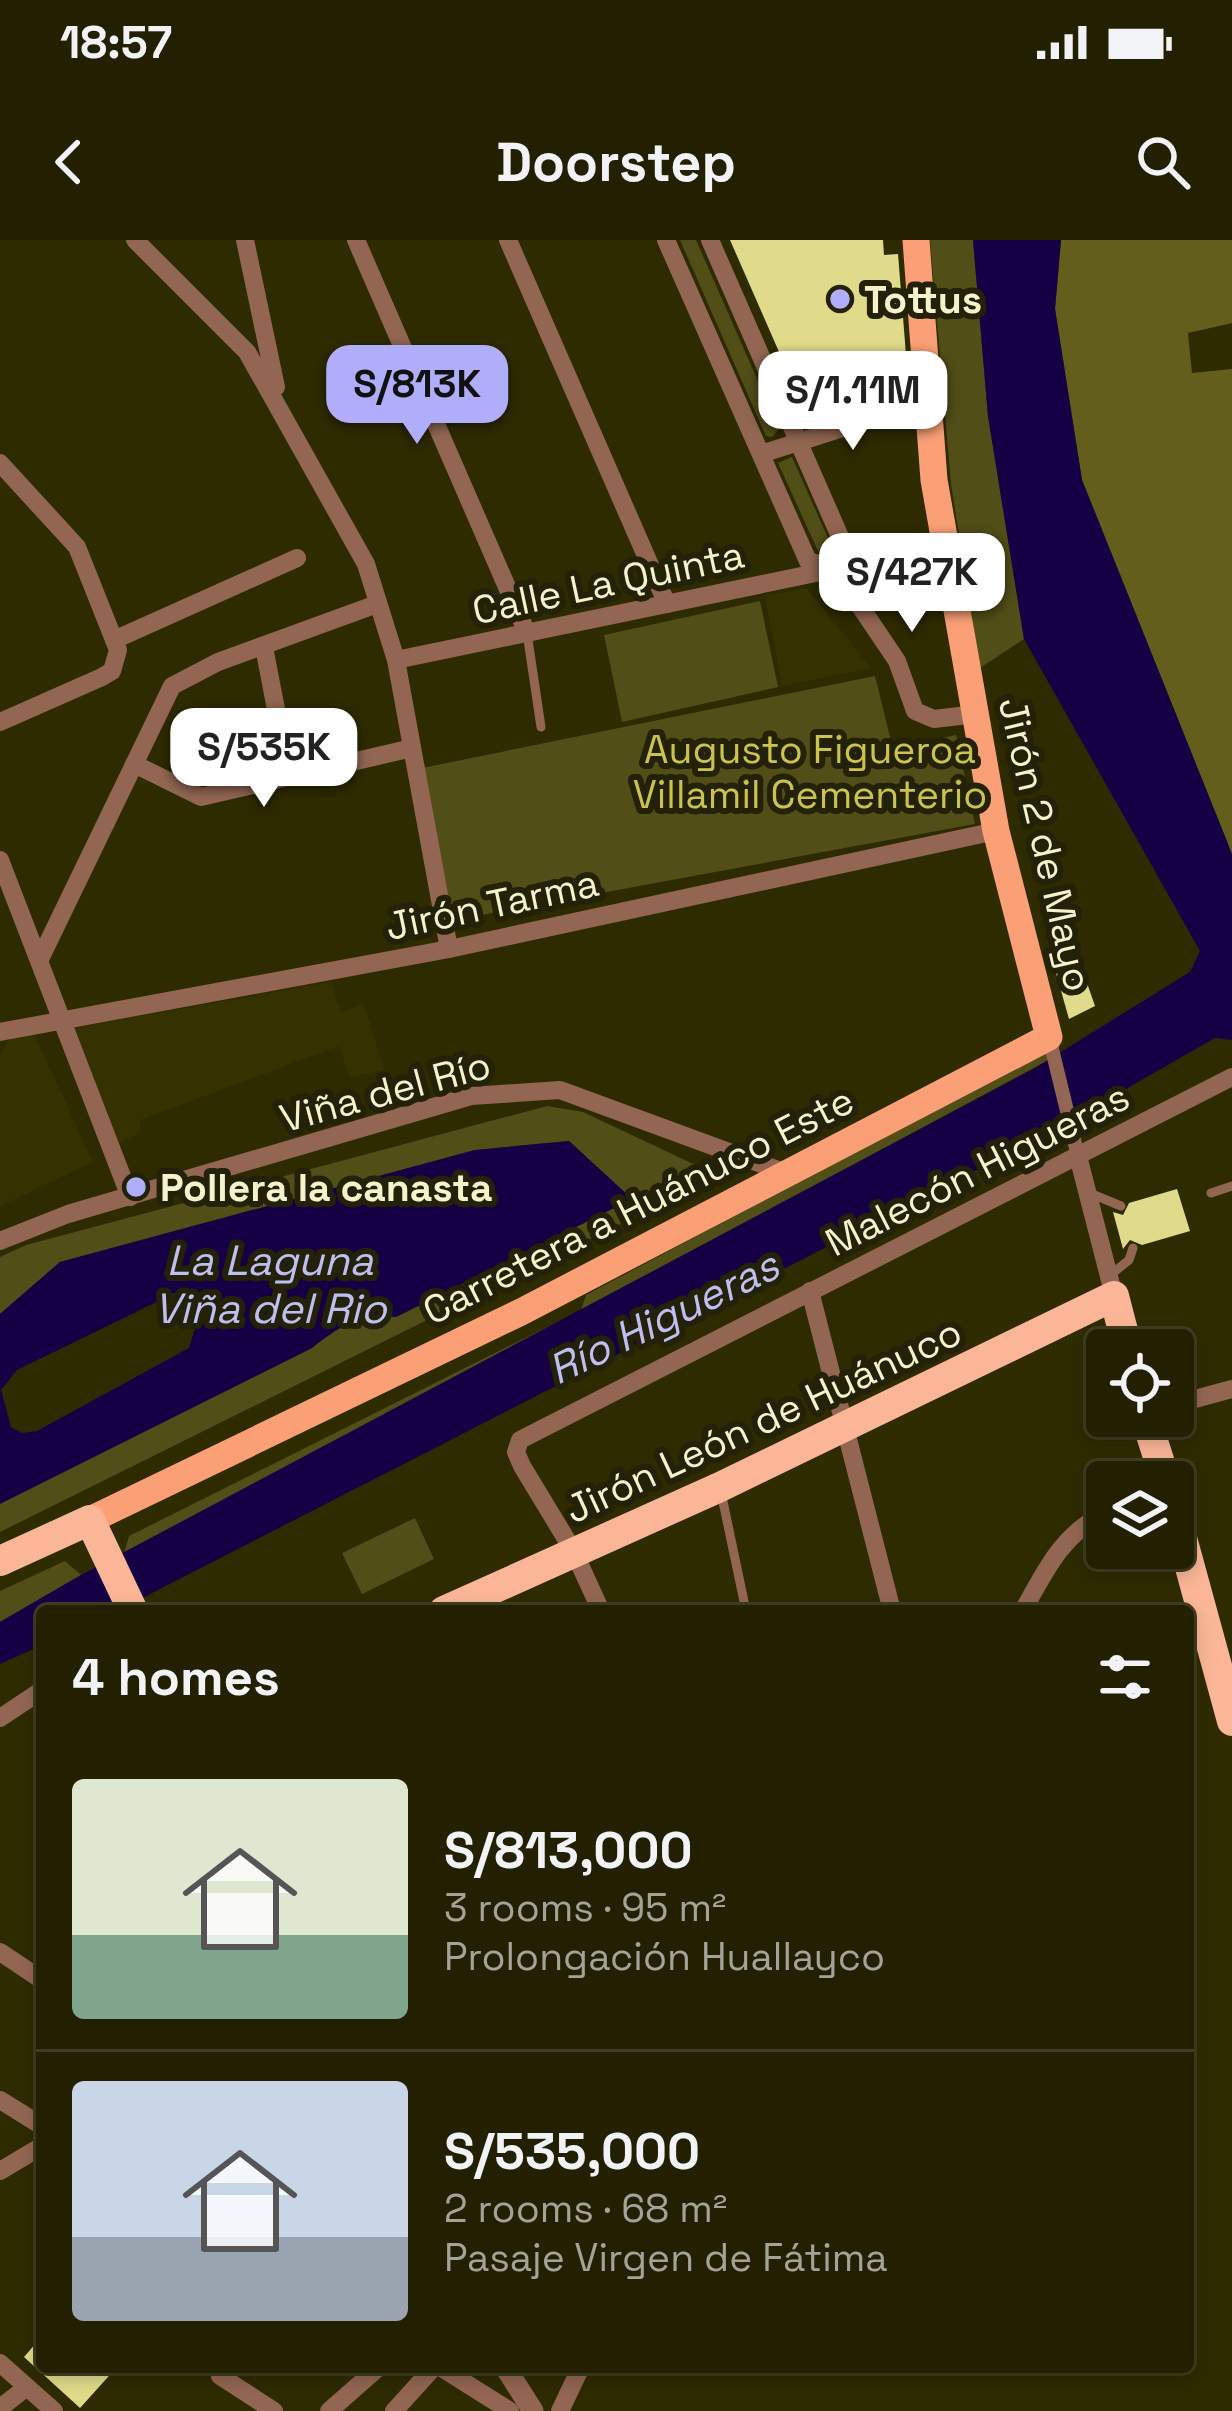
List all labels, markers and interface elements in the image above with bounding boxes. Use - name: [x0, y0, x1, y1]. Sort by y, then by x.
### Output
- text: 18:57: [60, 14, 172, 71]
- text: Doorstep: [496, 128, 736, 197]
- icon: back: [36, 129, 102, 195]
- icon: search: [1130, 129, 1196, 195]
- place label: Tottus: [864, 275, 982, 324]
- marker: Tottus: [827, 286, 853, 312]
- pin: S/813K: [319, 345, 515, 447]
- pin: S/1.11M: [742, 351, 964, 453]
- text: S/813K: [353, 359, 481, 408]
- text: S/1.11M: [785, 365, 921, 414]
- street label: Calle La Quinta: [468, 530, 748, 635]
- pin: S/427K: [814, 533, 1010, 635]
- text: S/427K: [846, 547, 978, 596]
- street label: Jirón 2 de Mayo: [988, 692, 1103, 996]
- pin: S/535K: [166, 708, 362, 810]
- text: S/535K: [197, 722, 331, 771]
- park label: Augusto Figueroa Villamil Cementerio: [633, 725, 987, 819]
- street label: Jirón Tarma: [381, 858, 603, 951]
- street label: Viña del Río: [274, 1040, 496, 1143]
- street label: Malecón Higueras: [817, 1072, 1137, 1267]
- street label: Carretera a Huánuco Este: [415, 1075, 862, 1336]
- place label: Pollera la canasta: [160, 1163, 493, 1212]
- marker: Pollera la canasta: [123, 1174, 149, 1200]
- water label: La Laguna Viña del Rio: [154, 1234, 387, 1335]
- water label: Río Higueras: [539, 1238, 789, 1396]
- street label: Jirón León de Huánuco: [557, 1307, 969, 1534]
- map controls: [1086, 1329, 1194, 1569]
- button: locate: [1086, 1329, 1194, 1437]
- button: layers: [1086, 1461, 1194, 1569]
- icon: filters: [1092, 1644, 1158, 1710]
- text: 4 homes: [72, 1645, 280, 1710]
- text: S/813,000: [444, 1818, 692, 1883]
- icon: home: [168, 1827, 312, 1971]
- text: 3 rooms · 95 m²: [444, 1883, 726, 1932]
- text: Prolongación Huallayco: [444, 1932, 885, 1981]
- text: S/535,000: [444, 2119, 700, 2184]
- icon: home: [168, 2129, 312, 2273]
- text: 2 rooms · 68 m²: [444, 2184, 727, 2233]
- text: Pasaje Virgen de Fátima: [444, 2233, 888, 2282]

